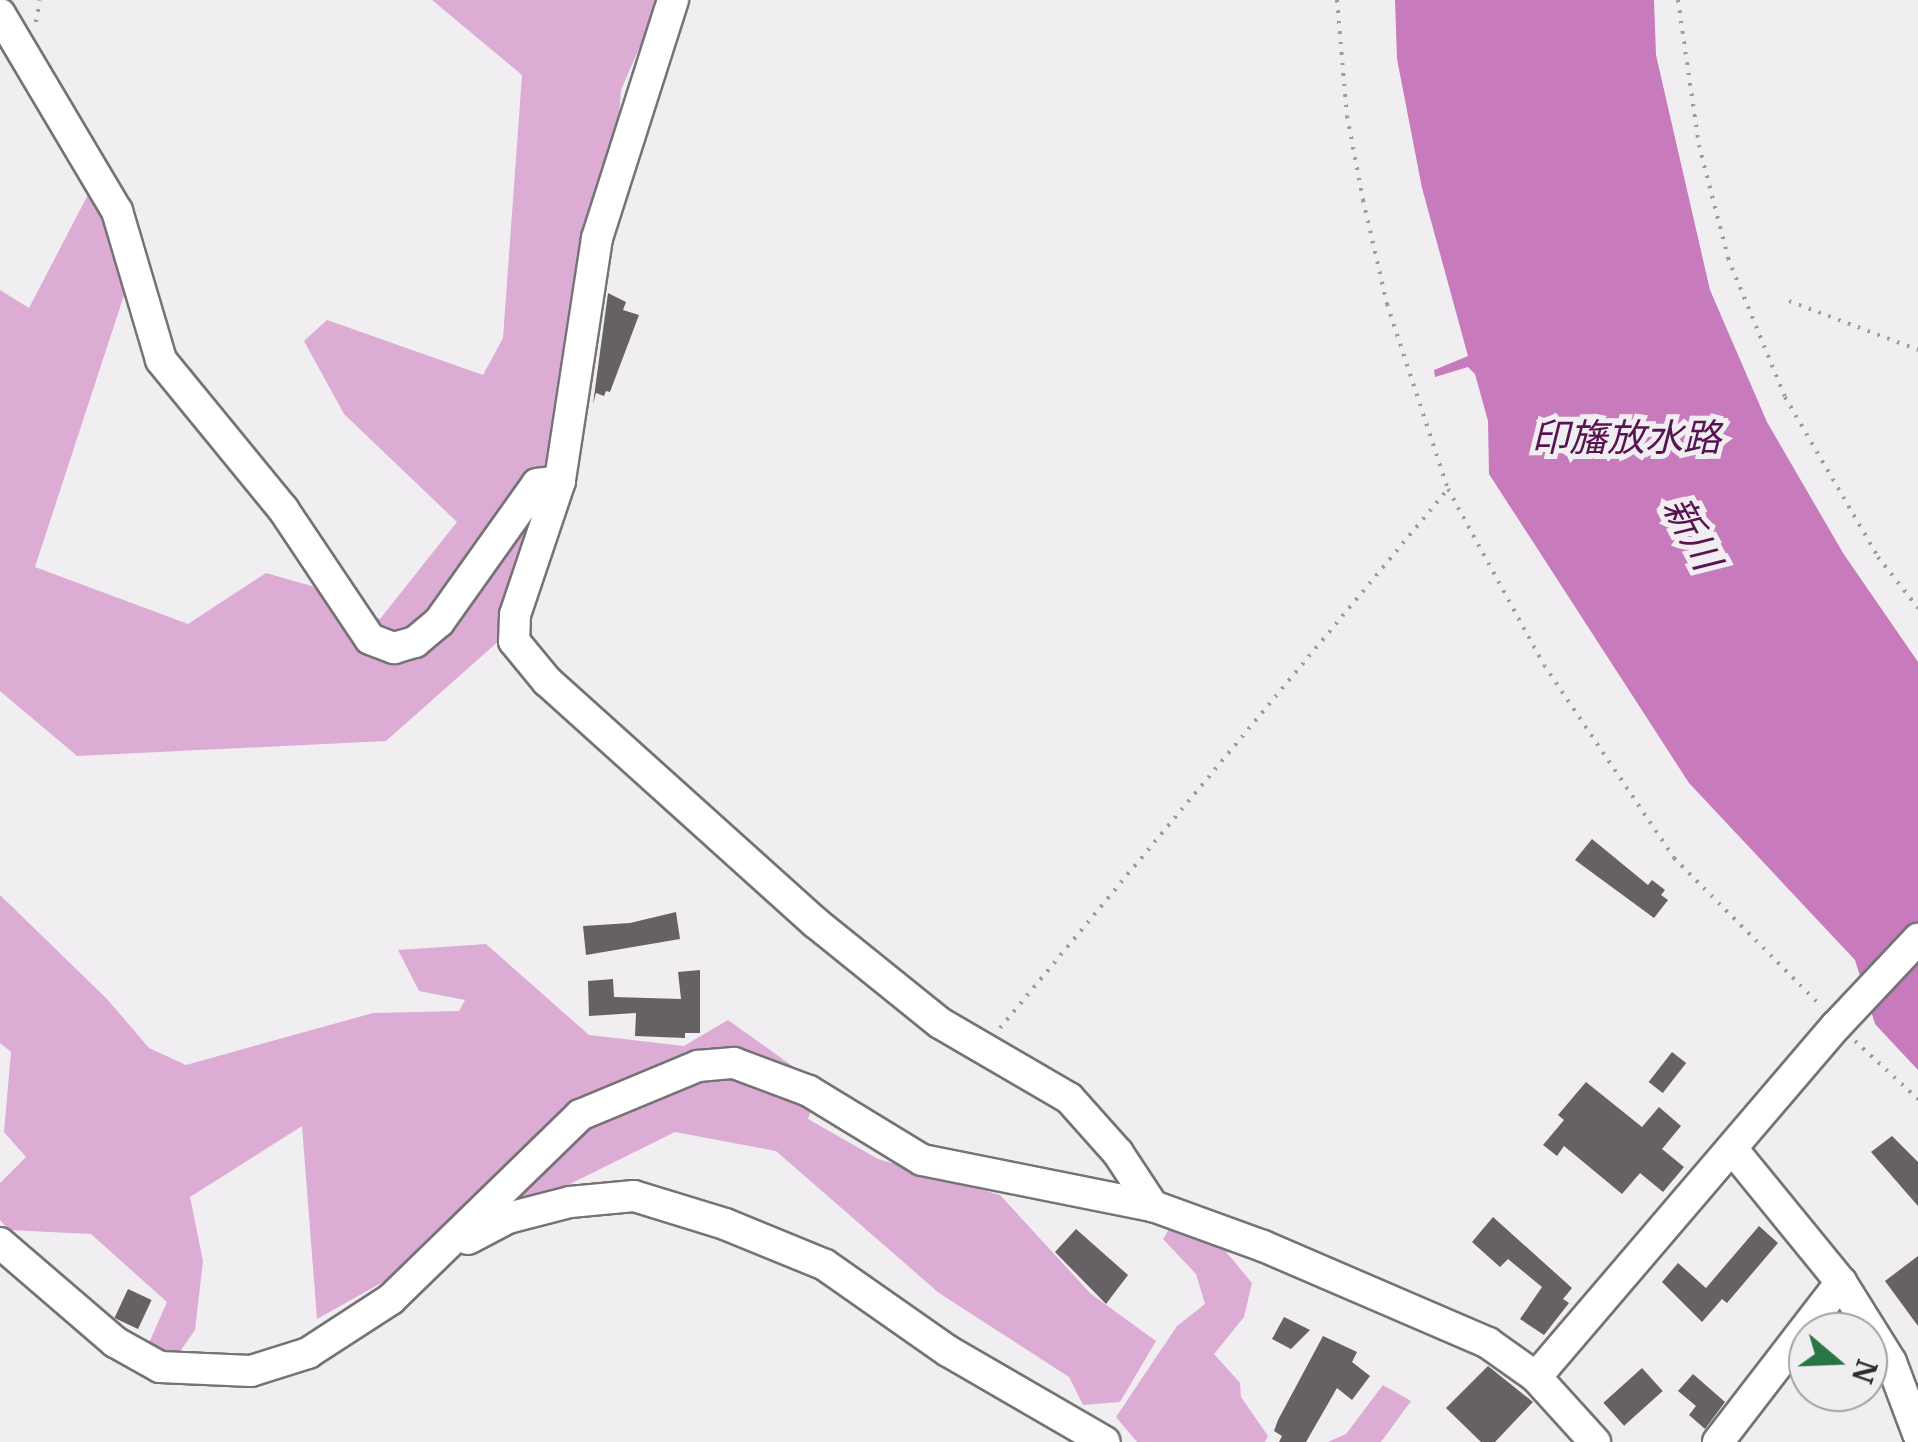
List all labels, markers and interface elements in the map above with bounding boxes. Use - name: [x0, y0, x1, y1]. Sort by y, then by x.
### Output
- water label: 印旛放水路: [1531, 415, 1721, 461]
- water label: 新川: [1654, 489, 1730, 577]
- north arrow: [1788, 1312, 1888, 1412]
- text: N: [1844, 1355, 1885, 1387]

